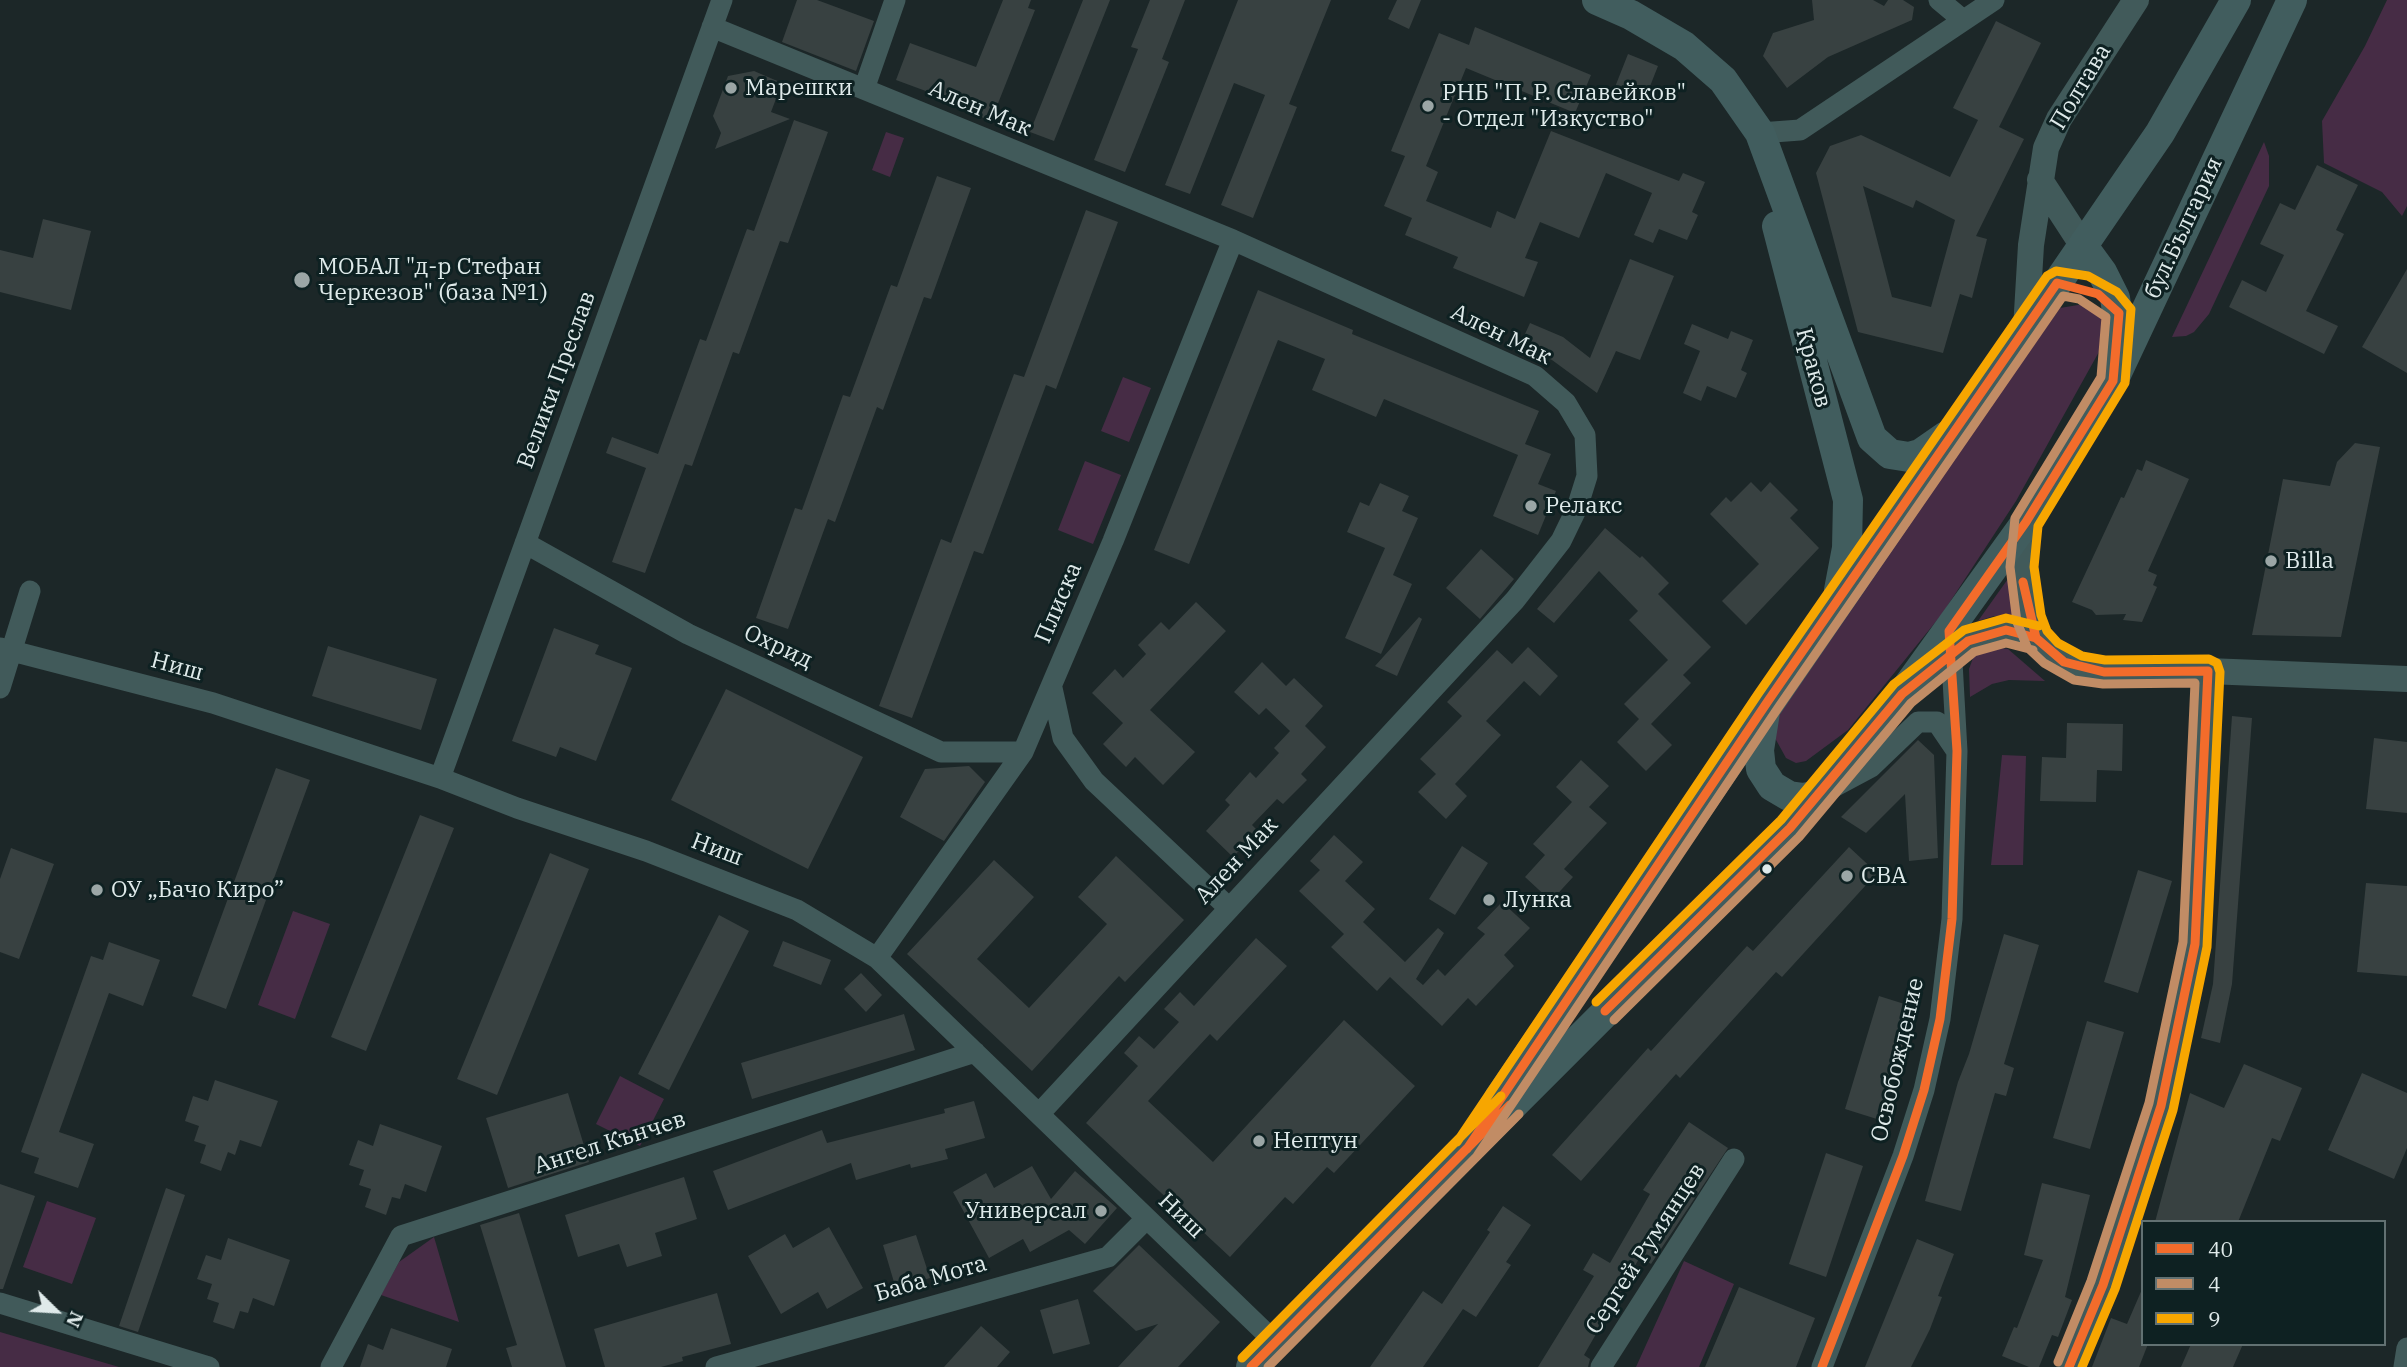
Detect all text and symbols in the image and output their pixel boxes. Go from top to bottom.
street label: Полтава [2045,39,2117,135]
place label: Марешки [745,74,853,102]
street label: Ален Мак [925,75,1035,143]
place label: РНБ "П. Р. Славейков" - Отдел "Изкуство" [1442,79,1686,133]
marker: Марешки [723,80,739,96]
marker: РНБ "П. Р. Славейков" - Отдел "Изкуство" [1420,98,1436,114]
street label: бул.България [2139,153,2229,303]
place label: МОБАЛ "д-р Стефан Черкезов" (база №1) [318,253,548,307]
marker: МОБАЛ "д-р Стефан Черкезов" (база №1) [292,270,312,290]
street label: Велики Преслав [512,288,602,472]
street label: Ален Мак [1446,299,1556,371]
street label: Краков [1789,325,1837,411]
place label: Релакс [1545,492,1623,520]
marker: Релакс [1523,498,1539,514]
place label: Billa [2285,547,2334,575]
marker: Billa [2263,553,2279,569]
street label: Плиска [1030,559,1088,647]
street label: Охрид [739,619,817,675]
street label: Ниш [148,647,206,687]
street label: Ален Мак [1190,812,1284,910]
street label: Ниш [687,828,747,872]
unlabelled marker [1760,862,1774,876]
place label: CBA [1861,862,1907,890]
marker: CBA [1839,868,1855,884]
place label: ОУ „Бачо Киро” [111,876,284,904]
marker: ОУ „Бачо Киро” [89,882,105,898]
place label: Лунка [1503,886,1572,914]
marker: Лунка [1481,892,1497,908]
street label: Освобождение [1866,975,1930,1145]
street label: Ангел Кънчев [531,1106,689,1180]
place label: Нептун [1273,1127,1358,1155]
marker: Нептун [1251,1133,1267,1149]
street label: Сергей Румянцев [1580,1158,1712,1340]
street label: Ниш [1152,1188,1210,1244]
place label: Универсал [965,1197,1087,1225]
marker: Универсал [1093,1203,1109,1219]
legend [2141,1220,2386,1346]
text: 40 [2208,1235,2233,1263]
street label: Баба Мота [872,1250,990,1308]
text: 4 [2208,1270,2221,1298]
north arrow [21,1276,91,1346]
text: 9 [2208,1305,2221,1333]
text: N [61,1308,89,1331]

